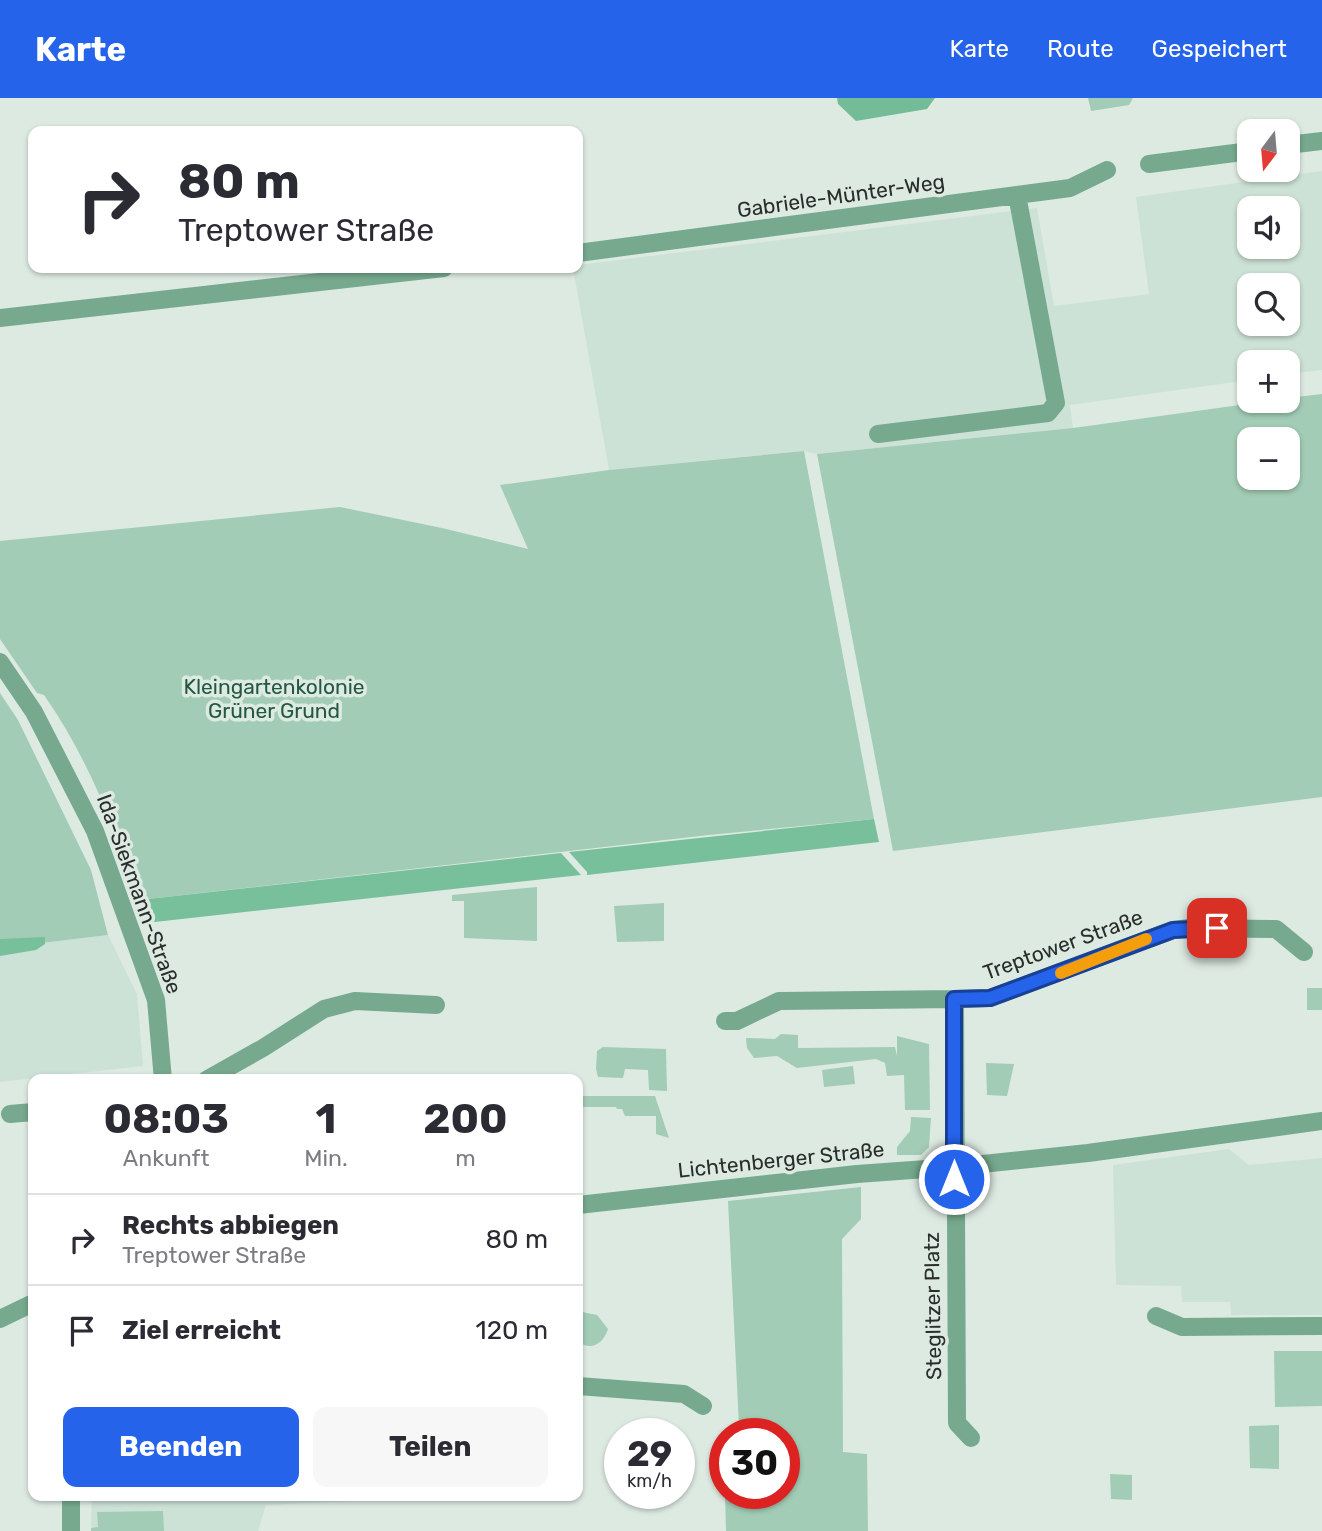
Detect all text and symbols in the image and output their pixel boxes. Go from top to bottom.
text: Karte [35,30,126,69]
text: Karte [950,35,1009,63]
text: Route [1047,35,1114,63]
text: Gespeichert [1152,35,1287,63]
north arrow [1237,119,1300,182]
map controls [1237,119,1300,490]
text: 80 m [178,152,300,210]
icon: right [63,154,154,245]
street label: Gabriele-Münter-Weg [735,169,946,222]
button: sound [1237,196,1300,259]
text: Treptower Straße [178,211,434,249]
button: search [1237,273,1300,336]
button: + [1237,350,1300,413]
button: − [1237,427,1300,490]
park label: Kleingartenkolonie Grüner Grund [183,674,365,723]
street label: Ida-Siekmann-Straße [92,791,187,997]
pin [1187,898,1247,958]
street label: Treptower Straße [980,904,1146,985]
icon: arrive [1198,909,1236,947]
text: 08:03 [103,1094,229,1144]
text: 1 [316,1094,336,1144]
text: 200 [423,1094,508,1144]
street label: Lichtenberger Straße [676,1136,885,1183]
position arrow [917,1142,991,1216]
text: Ankunft [123,1144,209,1172]
text: Min. [304,1144,348,1172]
text: m [455,1144,476,1172]
text: Rechts abbiegen [122,1210,339,1241]
icon: right [63,1221,101,1259]
text: 80 m [485,1224,548,1255]
street label: Steglitzer Platz [919,1232,946,1380]
text: Treptower Straße [122,1241,306,1269]
icon: arrive [63,1312,101,1350]
text: Ziel erreicht [122,1315,281,1346]
text: 120 m [476,1315,548,1346]
button: Beenden [63,1407,299,1487]
button: Teilen [313,1407,548,1487]
speed limit sign: 30 [709,1418,800,1509]
text: 29 [627,1433,672,1475]
text: km/h [627,1470,672,1492]

